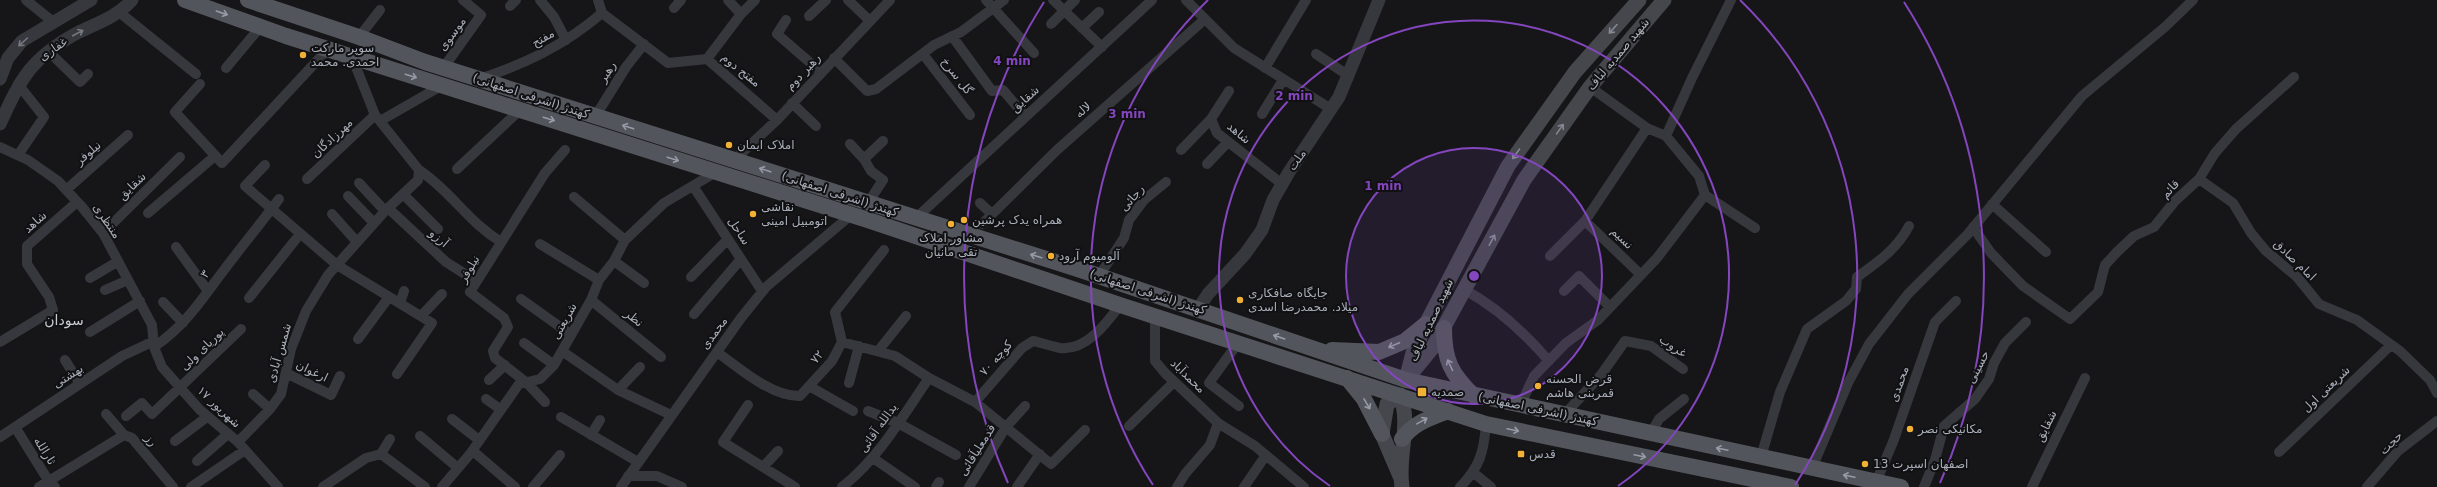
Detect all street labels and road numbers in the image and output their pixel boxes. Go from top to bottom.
street label: موسوی [435,14,470,54]
street label: شهید صمدیه لباف [1584,15,1652,93]
street label: مفتح [529,26,557,50]
street label: غفاری [36,34,70,65]
street label: مفتح دوم [718,50,763,91]
street label: رهبر دوم [783,51,824,94]
street label: گل سرخ [937,55,976,98]
street label: رهبر [595,59,620,87]
street label: کهندژ (اشرفی اصفهانی) [471,71,591,123]
street label: شقایق [1008,83,1043,116]
street label: لاله [1072,99,1094,121]
street label: مهرزادگان [308,115,356,161]
street label: شاهد [1224,119,1254,147]
street label: نیلوفر [72,138,104,169]
street label: ملت [1285,147,1309,173]
street label: شقایق [115,169,149,203]
street label: کهندژ (اشرفی اصفهانی) [780,169,900,221]
street label: قائم [2158,177,2182,201]
street label: رجائی [1117,182,1148,215]
street label: منتظری [89,201,124,242]
street label: شاهد [21,208,49,236]
street label: ساحل [725,215,753,247]
street label: نسیم [1608,224,1636,252]
street label: آرزو [425,225,453,251]
street label: امام صادق [2271,236,2319,284]
street label: نیلوفر [455,253,483,287]
street label: ۳ [197,267,213,281]
street label: کهندژ (اشرفی اصفهانی) [1088,267,1208,319]
street label: شهید صمدیه لباف [1406,276,1456,364]
street label: شریعتی [548,300,581,342]
street label: نظر [620,306,646,330]
street label: محمدی [698,314,730,352]
street label: شمس آبادی [263,321,295,385]
street label: پوریای ولی [177,325,227,374]
street label: غروب [1656,332,1689,361]
street label: کوچه ۷۰ [977,337,1016,379]
street label: ۷۲ [808,348,826,366]
street label: حسینی [1964,348,1992,386]
street label: محمدآباد [1168,355,1209,396]
street label: ارغوان [293,357,330,386]
street label: بهشتی [50,361,86,391]
street label: شریعتی اول [2299,363,2354,416]
street label: محمدی [1886,364,1912,404]
street label: ۱۷ شهریور [194,383,244,431]
street label: کهندژ (اشرفی اصفهانی) [1477,389,1599,430]
street label: یدالله آقائی [855,400,900,455]
street label: شقایق [2032,408,2060,444]
street label: قدمعلیآقائی [955,421,998,478]
street label: حجت [2377,429,2405,457]
street label: رز [141,430,160,450]
street label: ثارالله [30,434,59,468]

